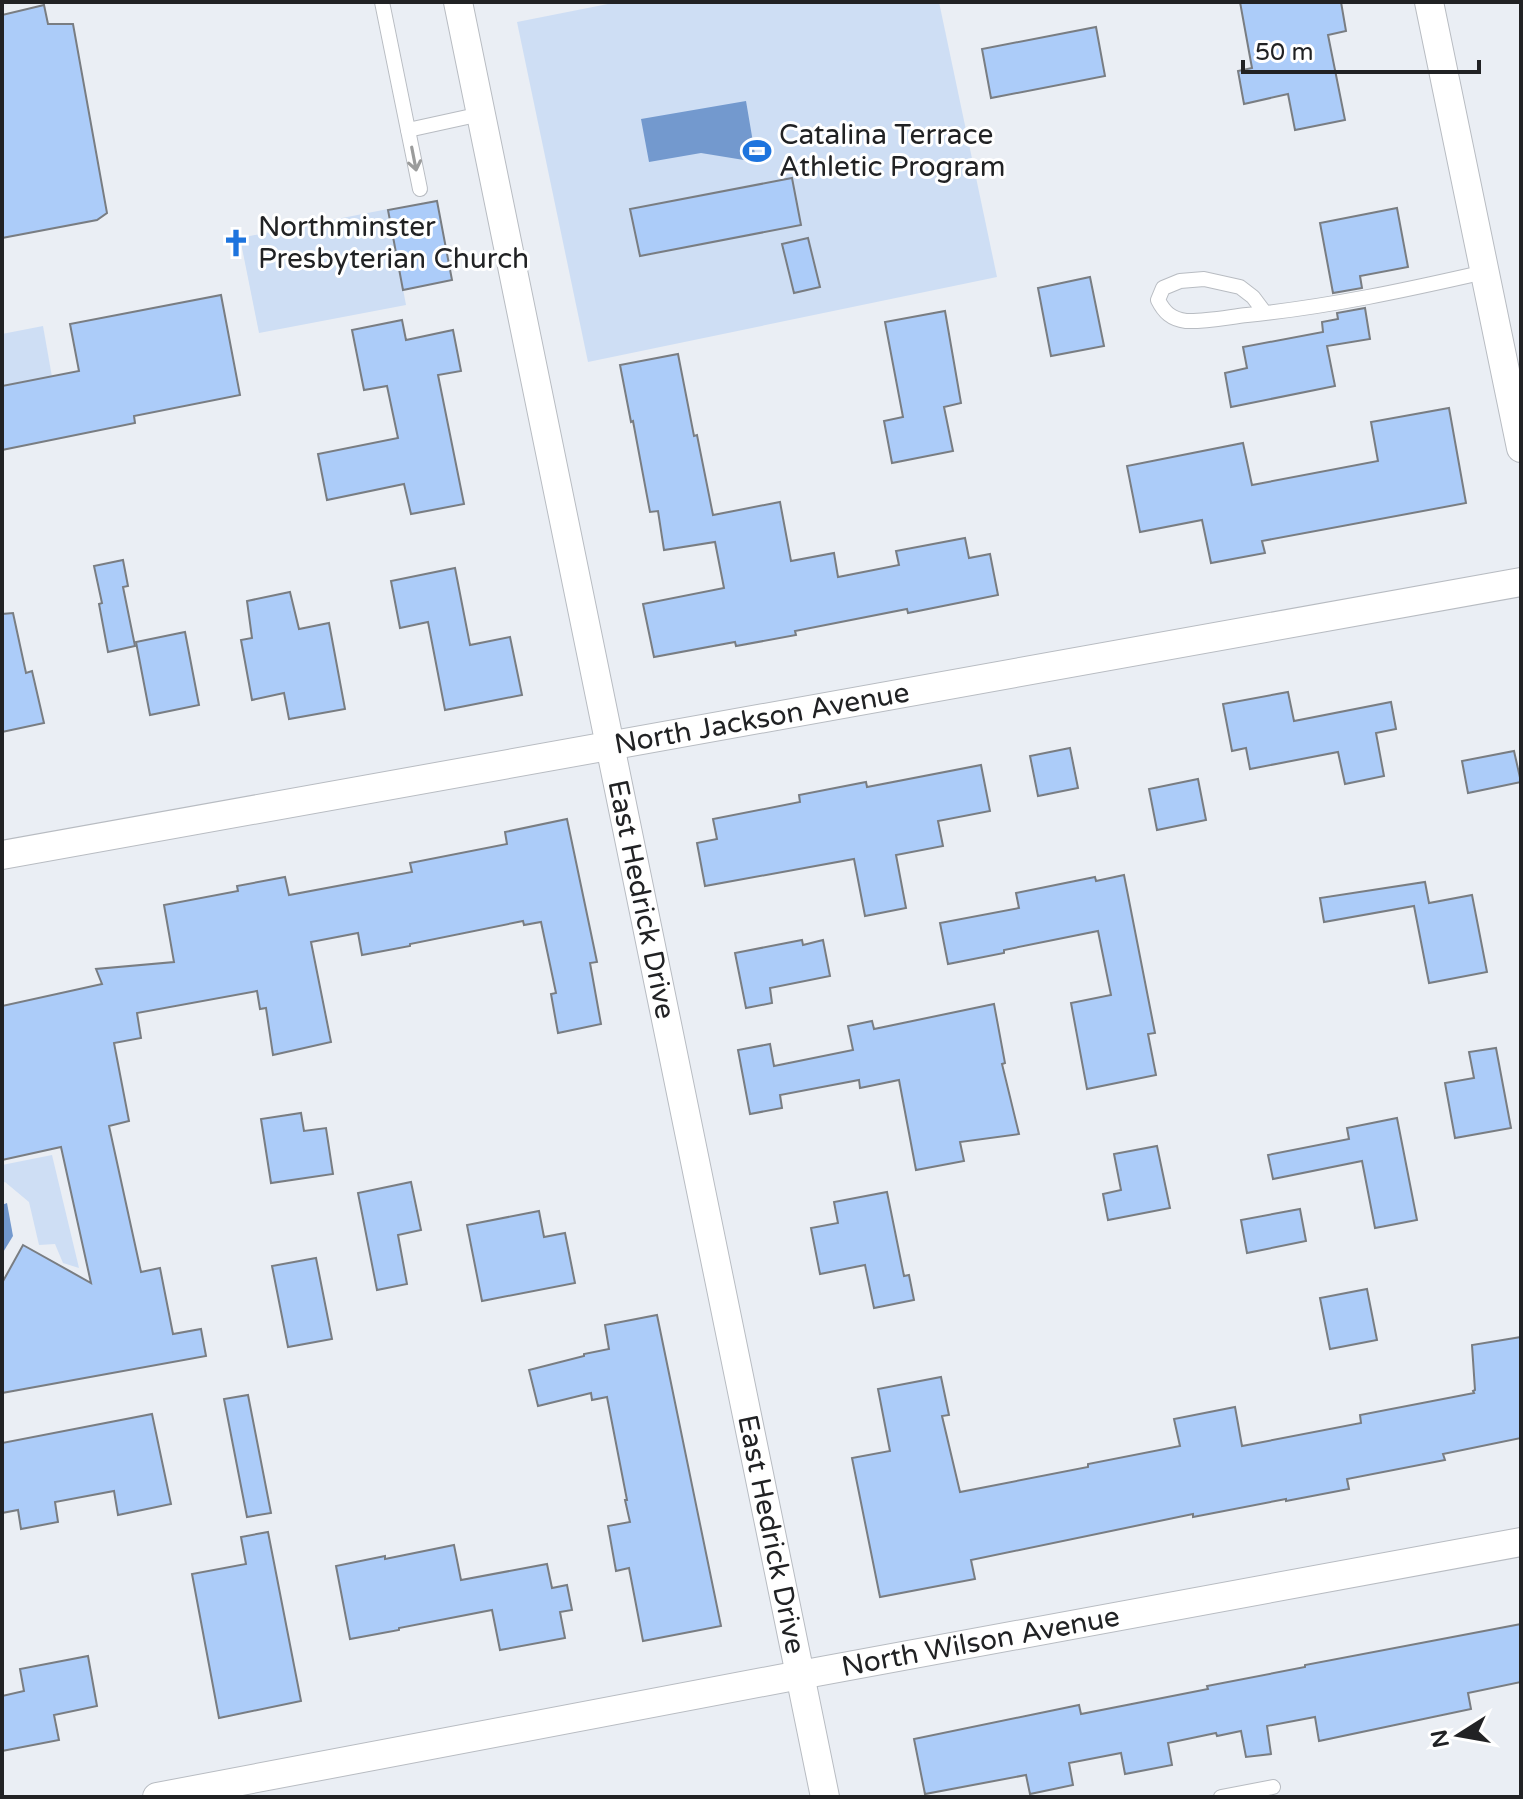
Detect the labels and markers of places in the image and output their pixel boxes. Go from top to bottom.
place label: Catalina Terrace Athletic Program [779,118,1005,184]
sports icon: Catalina Terrace Athletic Program [742,136,772,166]
place label: Northminster Presbyterian Church [258,210,529,276]
church icon: Northminster Presbyterian Church [221,228,251,258]

